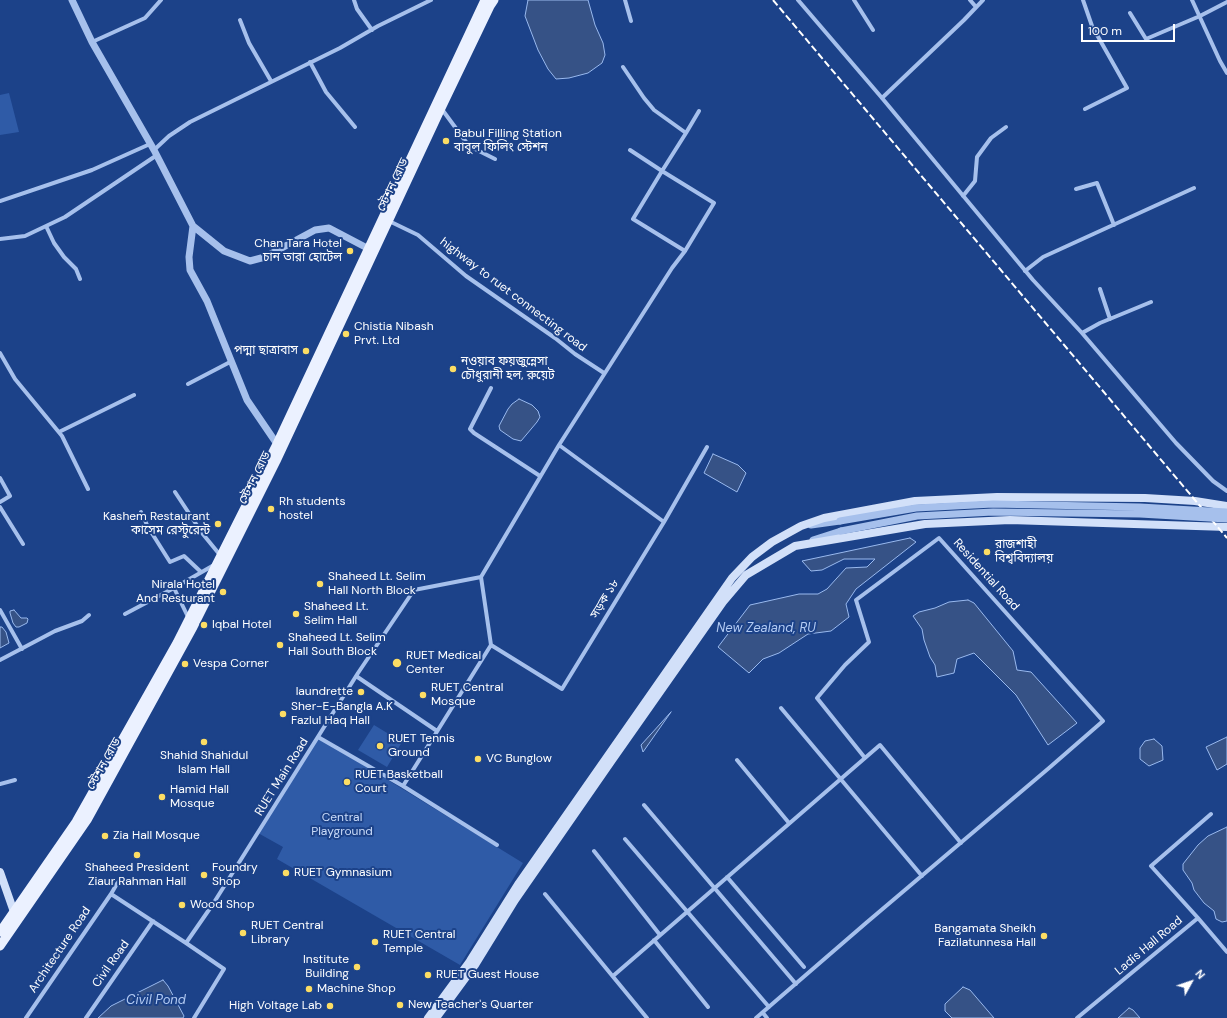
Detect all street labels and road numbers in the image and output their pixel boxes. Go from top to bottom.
street label: স্টেশন রোড [374,156,412,214]
street label: highway to ruet connecting road [437,235,589,355]
street label: স্টেশন রোড [236,449,274,507]
street label: Residential Road [950,536,1022,614]
street label: সড়ক ১৮ [588,577,622,621]
street label: RUET Main Road [252,735,312,819]
street label: স্টেশন রোড [84,736,124,792]
street label: Architecture Road [26,904,94,996]
street label: Ladis Hall Road [1112,914,1186,978]
street label: Civil Road [89,938,133,990]

